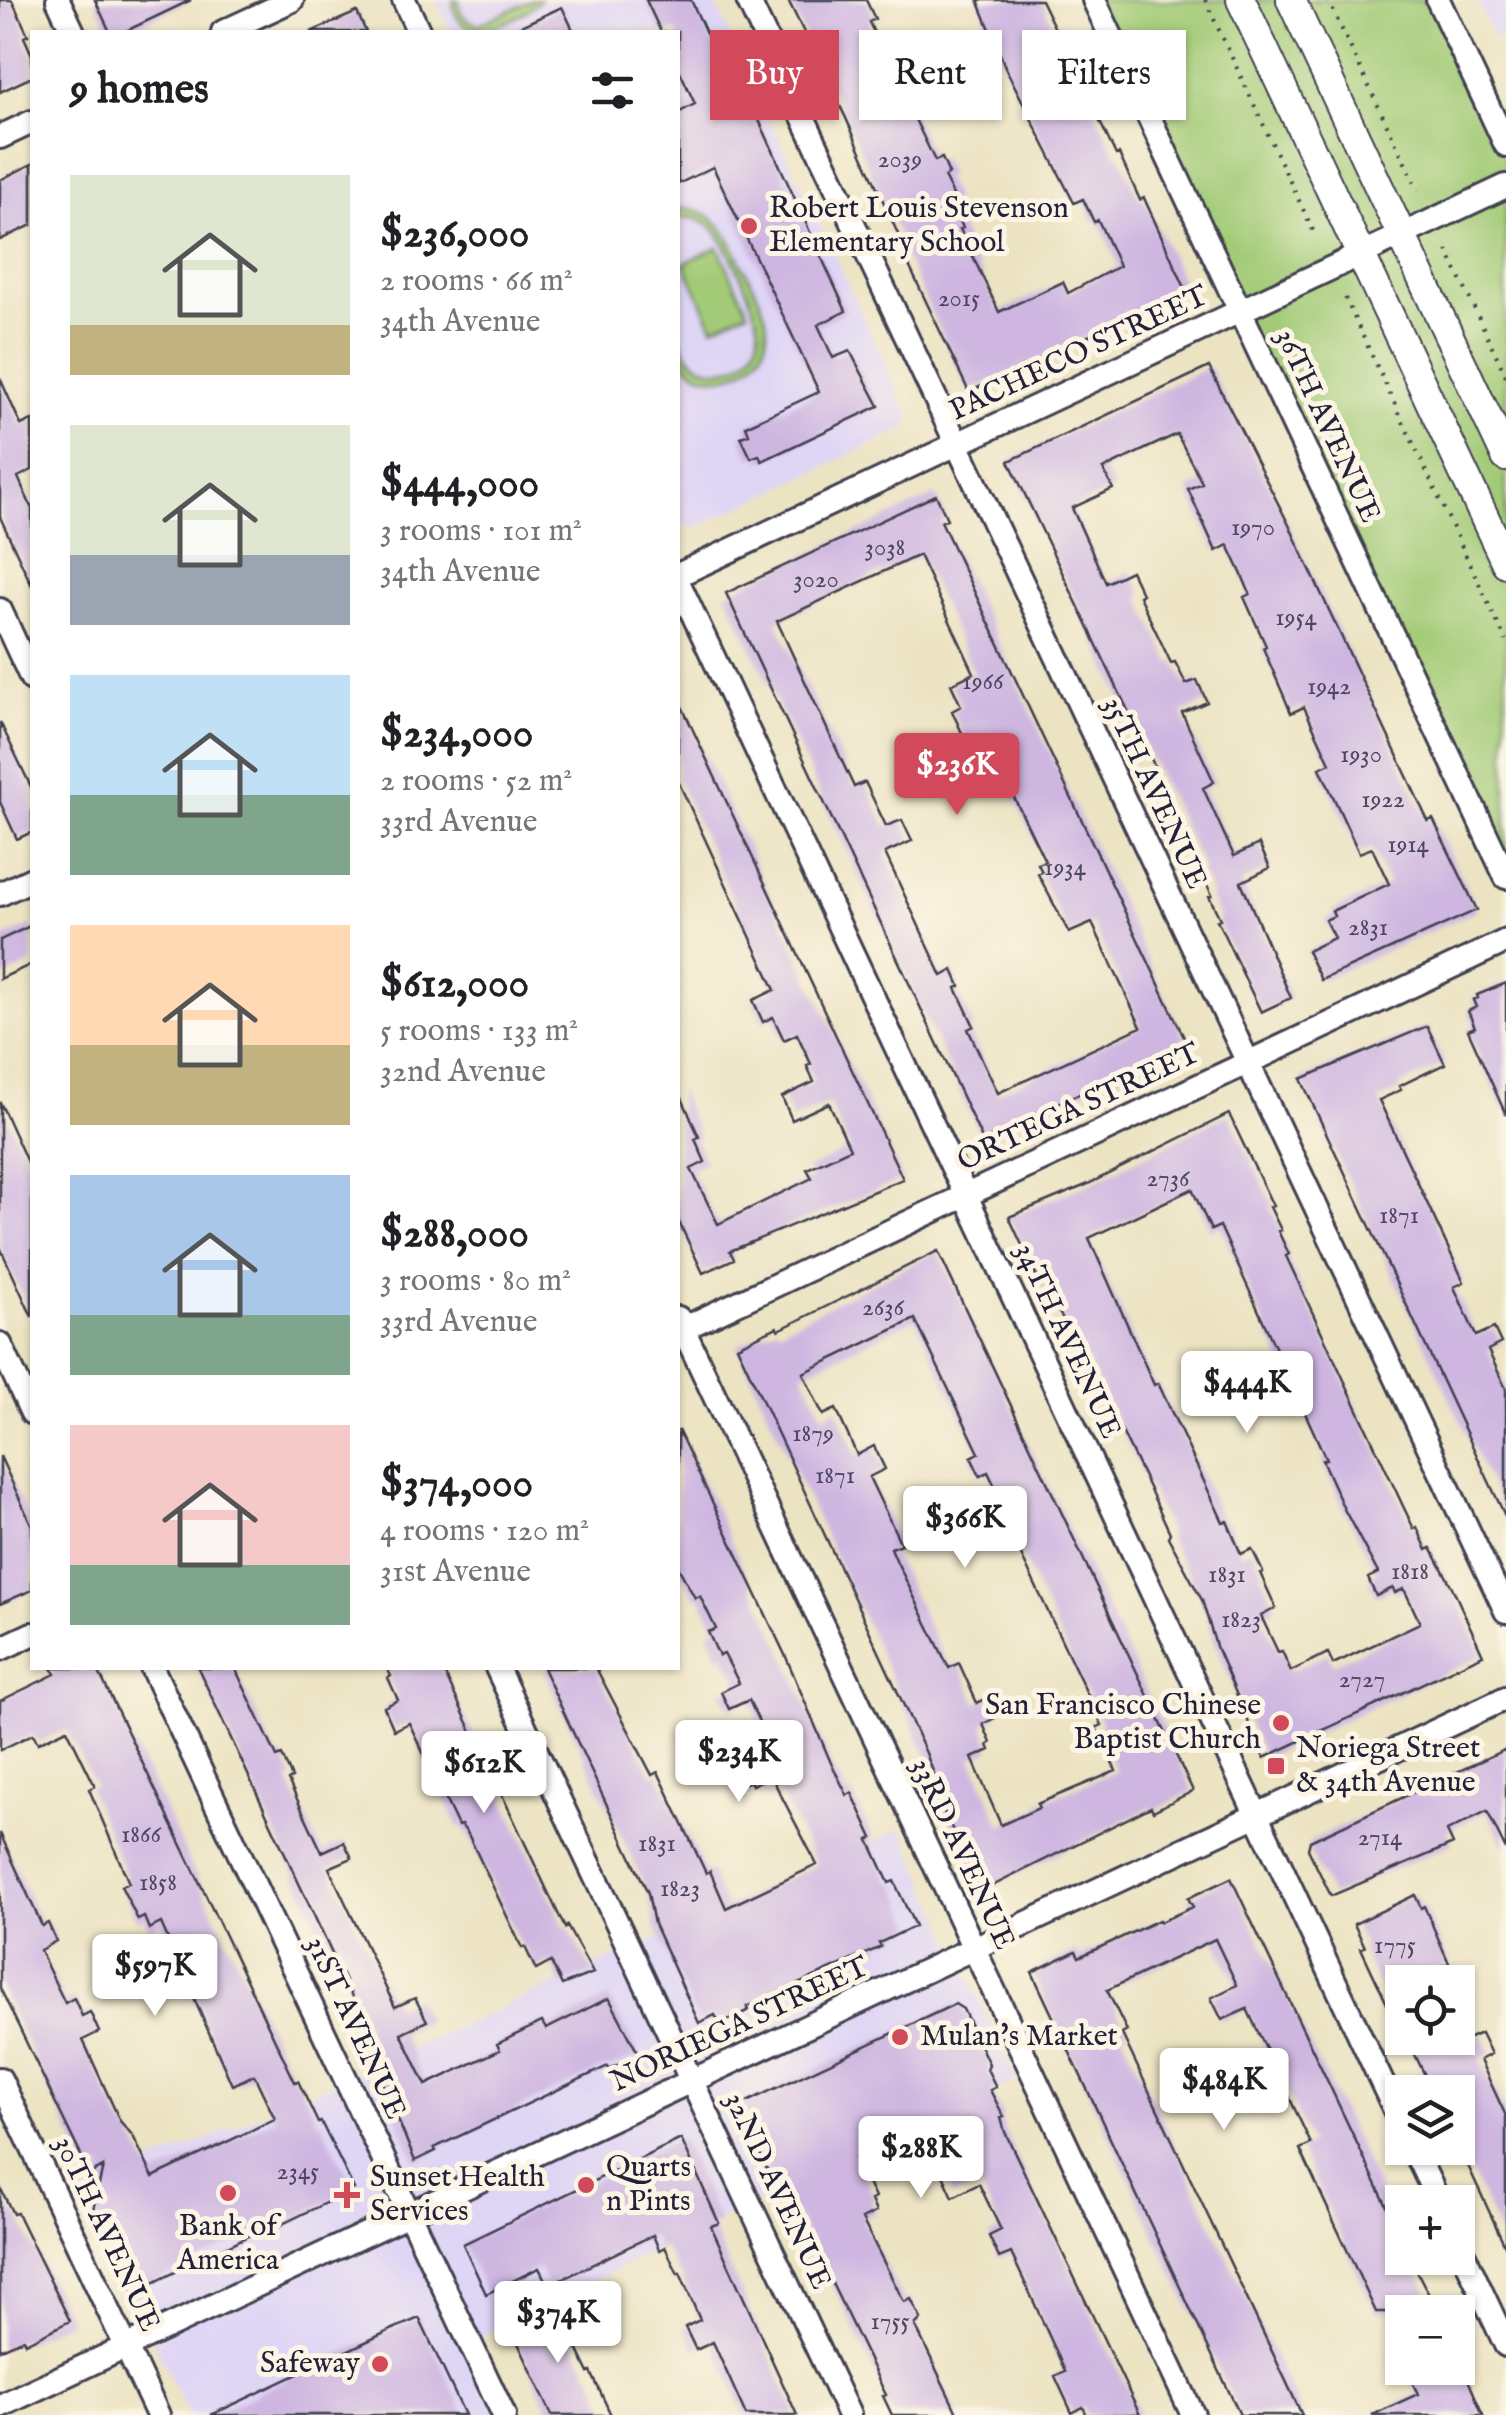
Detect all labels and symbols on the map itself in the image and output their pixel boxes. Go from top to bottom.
house number: 2039 [878,144,922,176]
place label: Robert Louis Stevenson Elementary School [769,190,1069,262]
marker: Robert Louis Stevenson Elementary School [738,215,760,237]
street label: PACHECO STREET [944,277,1214,431]
house number: 2015 [938,283,980,315]
street label: 36TH AVENUE [1266,323,1388,529]
house number: 1970 [1231,512,1275,544]
house number: 3038 [865,532,905,564]
house number: 3020 [793,564,839,596]
house number: 1954 [1275,602,1317,634]
house number: 1966 [962,666,1004,698]
house number: 1942 [1307,671,1351,703]
street label: 35TH AVENUE [1093,691,1215,895]
pin: $236K [887,733,1027,818]
house number: 1930 [1340,739,1382,771]
house number: 1922 [1361,784,1405,816]
house number: 1914 [1387,829,1430,861]
house number: 1934 [1044,852,1087,884]
house number: 2831 [1348,912,1388,944]
street label: ORTEGA STREET [952,1035,1206,1181]
house number: 2736 [1146,1163,1190,1195]
house number: 1871 [1379,1200,1419,1232]
street label: 34TH AVENUE [1005,1237,1129,1445]
house number: 2636 [862,1292,905,1324]
pin: $444K [1177,1351,1317,1436]
house number: 1879 [792,1418,834,1450]
house number: 1871 [815,1460,855,1492]
pin: $366K [895,1486,1035,1571]
house number: 1818 [1391,1556,1429,1588]
house number: 1831 [1208,1559,1246,1591]
house number: 1823 [1221,1604,1261,1636]
house number: 2727 [1339,1664,1385,1696]
place label: San Francisco Chinese Baptist Church [985,1687,1261,1759]
marker: San Francisco Chinese Baptist Church [1270,1712,1292,1734]
pin: $234K [669,1720,809,1805]
place label: Noriega Street & 34th Avenue [1296,1730,1480,1802]
pin: $612K [414,1731,554,1816]
street label: 33RD AVENUE [901,1752,1023,1956]
marker: Noriega Street & 34th Avenue [1265,1755,1287,1777]
house number: 1866 [121,1819,162,1851]
house number: 2714 [1358,1822,1403,1854]
house number: 1831 [638,1828,676,1860]
house number: 1858 [139,1867,177,1899]
house number: 1823 [660,1873,700,1905]
street label: 31ST AVENUE [296,1930,414,2126]
house number: 1775 [1374,1930,1416,1962]
pin: $597K [85,1934,225,2019]
street label: NORIEGA STREET [605,1948,875,2101]
place label: Mulan's Market [920,2018,1118,2056]
marker: Mulan's Market [889,2026,911,2048]
pin: $484K [1154,2048,1294,2133]
street label: 32ND AVENUE [715,2086,839,2296]
pin: $288K [851,2116,991,2201]
street label: 30TH AVENUE [44,2130,168,2338]
place label: Quarts n Pints [606,2149,691,2221]
house number: 2345 [277,2156,319,2188]
place label: Sunset Health Services [370,2159,545,2231]
marker: Quarts n Pints [575,2174,597,2196]
marker: Bank of America [217,2182,239,2204]
marker: Sunset Health Services [334,2182,360,2208]
place label: Bank of America [176,2208,282,2280]
pin: $374K [488,2281,628,2366]
house number: 1755 [870,2306,910,2338]
place label: Safeway [260,2345,360,2383]
marker: Safeway [369,2353,391,2375]

